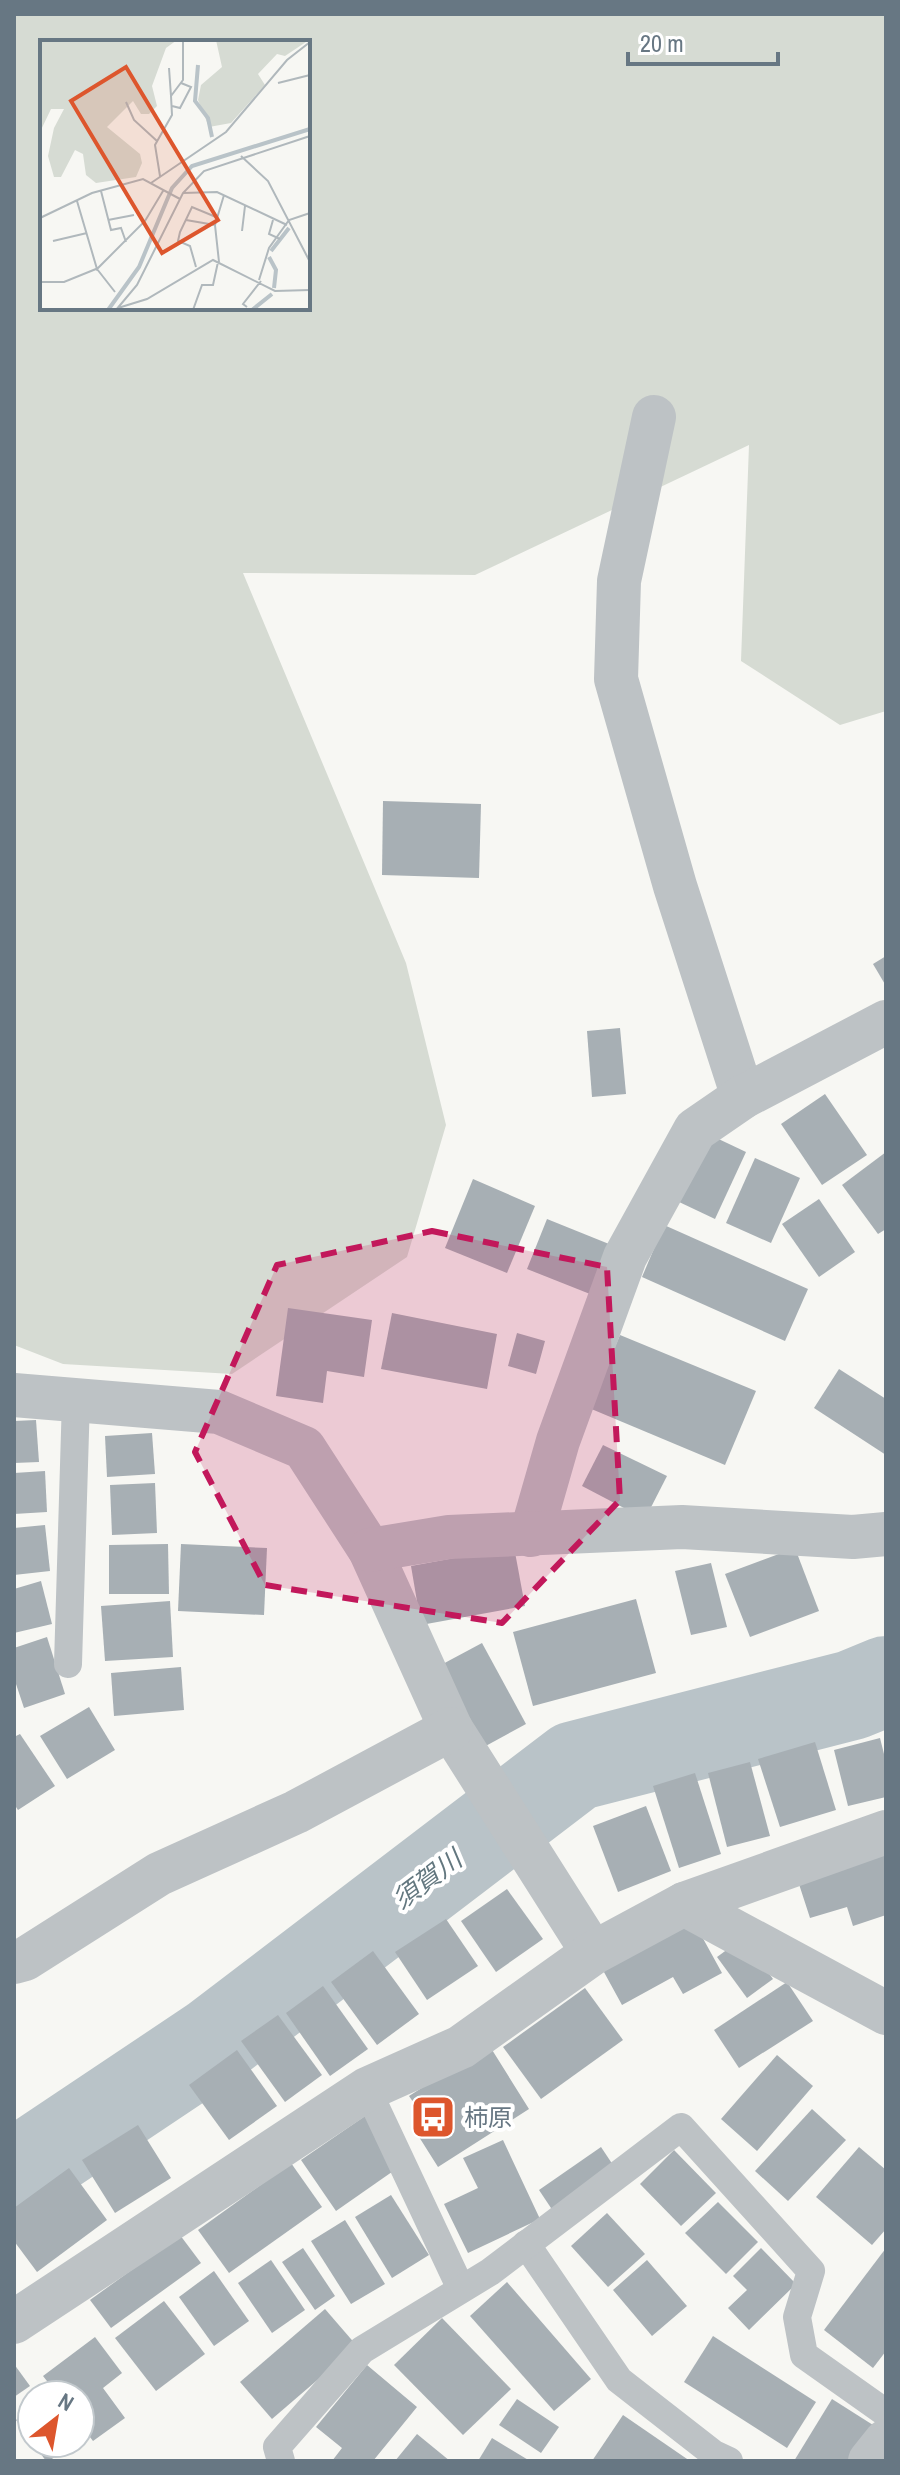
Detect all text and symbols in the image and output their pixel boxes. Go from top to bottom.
scale bar [628,16,778,66]
text: 20 m [640,27,684,59]
inset map [40,40,310,310]
water label: 須賀川 [385,1840,471,1916]
bus stop icon: 柿原 [409,2093,457,2141]
place label: 柿原 [464,2101,512,2133]
north arrow [16,2379,96,2459]
text: N [53,2386,80,2418]

